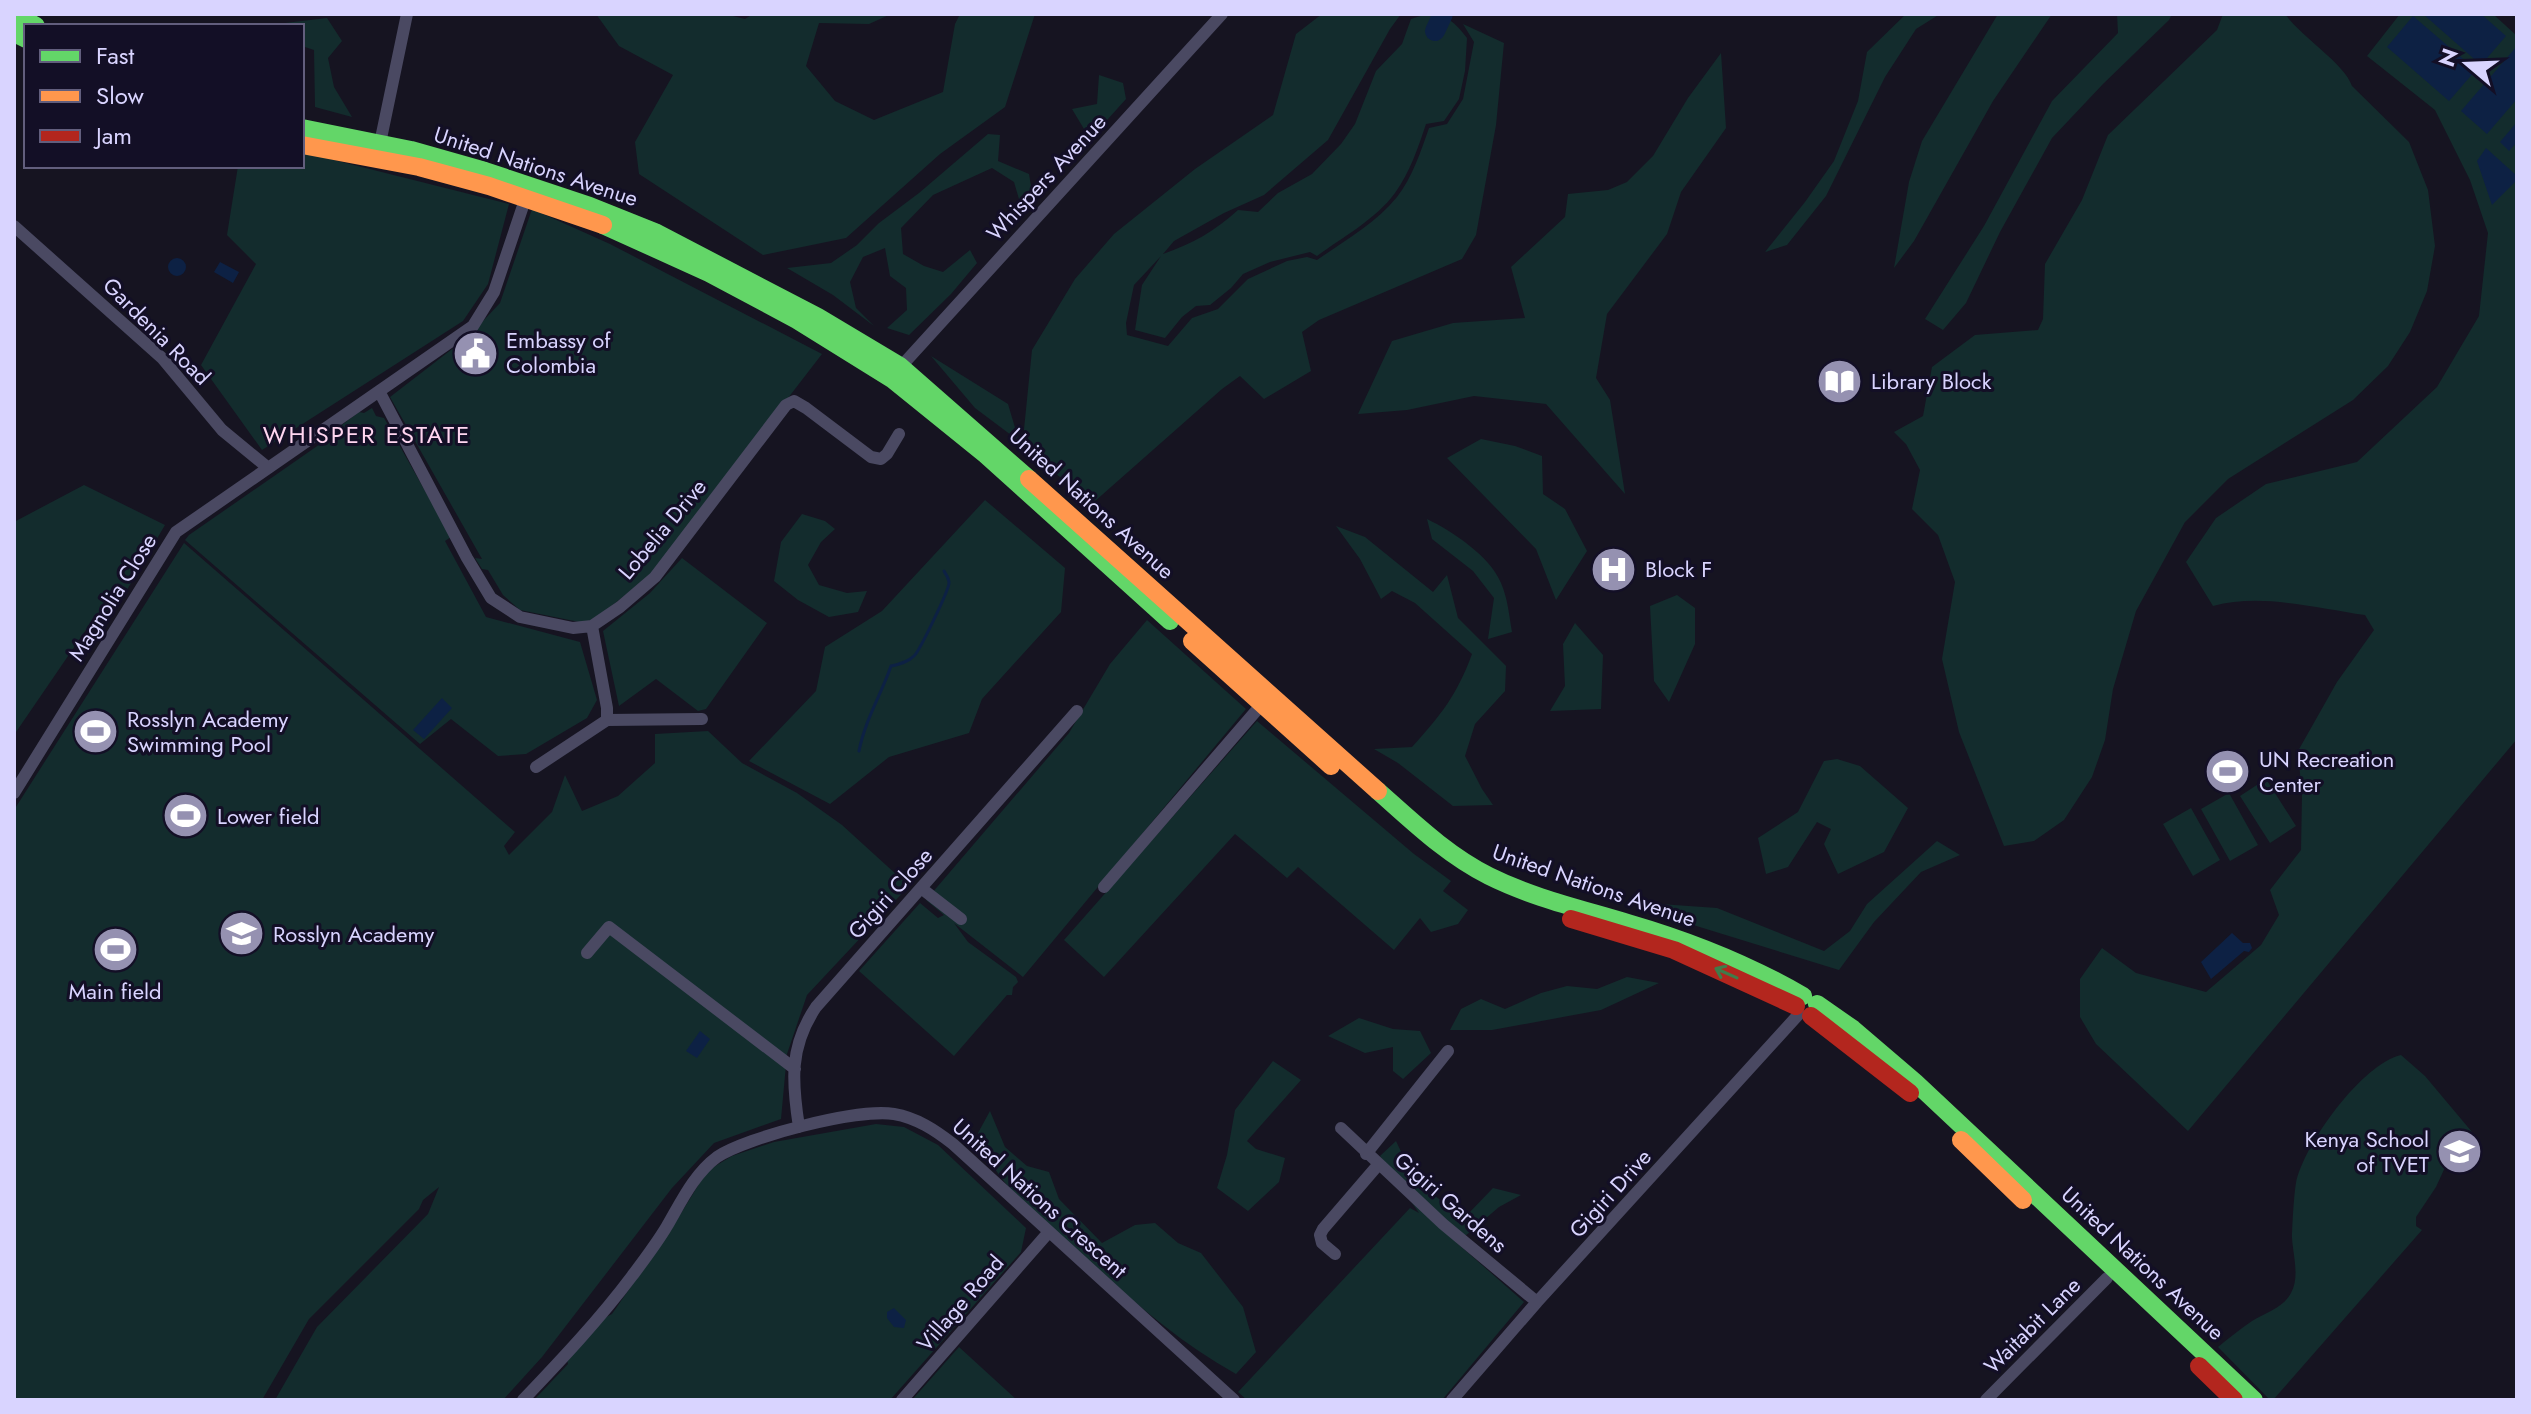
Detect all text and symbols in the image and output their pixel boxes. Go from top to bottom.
legend [24,24,304,168]
north arrow [2427,24,2507,104]
text: Fast [96,38,134,73]
text: N [2430,44,2466,71]
text: Slow [96,78,144,113]
street label: Whispers Avenue [979,106,1113,248]
text: Jam [93,118,132,153]
street label: United Nations Avenue [430,118,642,214]
street label: Gardenia Road [96,270,218,392]
place label: Embassy of Colombia [506,324,611,381]
public building icon: Embassy of Colombia [451,329,499,377]
library icon: Library Block [1816,357,1864,405]
place label: Library Block [1871,365,1992,397]
district label: WHISPER ESTATE [263,417,471,452]
street label: United Nations Avenue [1002,420,1182,586]
street label: Lobelia Drive [610,472,714,586]
street label: Magnolia Close [60,527,164,667]
hospital icon: Block F [1590,545,1638,593]
place label: Block F [1645,553,1712,585]
place label: Rosslyn Academy Swimming Pool [127,703,288,760]
sports icon: Rosslyn Academy Swimming Pool [72,708,120,756]
place label: UN Recreation Center [2259,743,2394,800]
sports icon: UN Recreation Center [2204,748,2252,796]
sports icon: Lower field [162,792,210,840]
place label: Lower field [217,800,320,832]
street label: United Nations Avenue [1488,835,1700,935]
street label: Gigiri Close [840,840,940,946]
school or university icon: Rosslyn Academy [218,910,266,958]
place label: Rosslyn Academy [273,918,434,950]
sports icon: Main field [91,926,139,974]
one-way arrow [1714,965,1738,980]
place label: Main field [68,975,162,1007]
street label: United Nations Crescent [945,1111,1135,1286]
place label: Kenya School of TVET [2304,1123,2430,1180]
school or university icon: Kenya School of TVET [2436,1128,2484,1176]
street label: Gigiri Drive [1561,1141,1659,1245]
street label: Gigiri Gardens [1388,1144,1515,1260]
street label: United Nations Avenue [2054,1179,2232,1347]
street label: Village Road [909,1248,1011,1358]
street label: Waitabit Lane [1976,1269,2088,1381]

